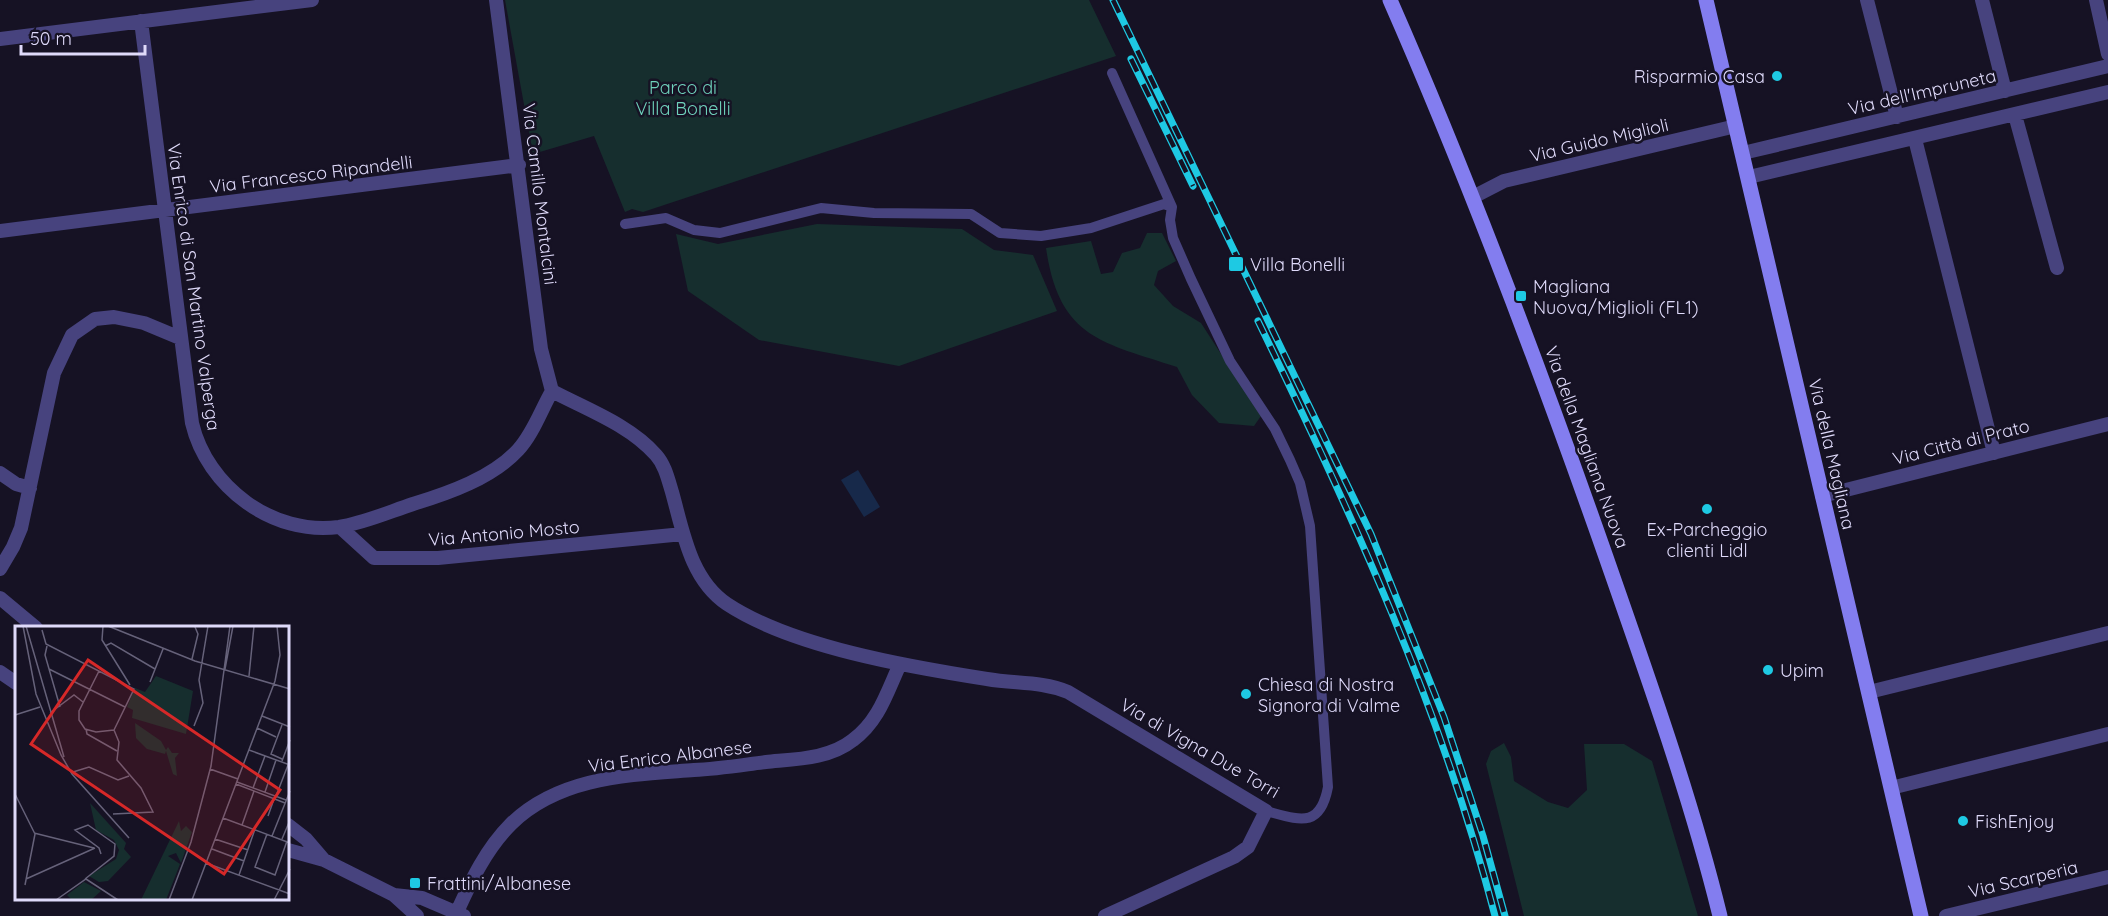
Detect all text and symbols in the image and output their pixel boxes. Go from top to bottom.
scale bar [21,18,146,56]
text: 50 m [30,27,72,50]
street label: Via dell'Impruneta [1846,64,1998,120]
place label: Risparmio Casa [1634,65,1765,88]
marker: Risparmio Casa [1770,69,1784,83]
park label: Parco di Villa Bonelli [635,76,731,120]
street label: Via Camillo Montalcini [517,102,563,286]
street label: Via Guido Miglioli [1527,113,1671,167]
street label: Via Enrico di San Martino Valperga [162,142,226,432]
street label: Via Francesco Ripandelli [208,150,414,198]
place label: Villa Bonelli [1250,253,1345,276]
marker: Villa Bonelli [1227,255,1245,273]
place label: Magliana Nuova/Miglioli (FL1) [1533,275,1699,319]
marker: Magliana Nuova/Miglioli (FL1) [1514,289,1528,303]
street label: Via della Magliana Nuova [1540,343,1634,551]
street label: Via della Magliana [1803,376,1861,532]
street label: Via Città di Prato [1890,414,2032,470]
marker: Ex-Parcheggio clienti Lidl [1700,502,1714,516]
street label: Via Antonio Mosto [427,515,581,551]
place label: Ex-Parcheggio clienti Lidl [1647,518,1767,562]
inset map [15,626,290,901]
place label: Upim [1780,659,1824,682]
marker: Upim [1761,663,1775,677]
place label: Chiesa di Nostra Signora di Valme [1258,673,1400,717]
marker: Chiesa di Nostra Signora di Valme [1239,687,1253,701]
street label: Via di Vigna Due Torri [1116,693,1284,803]
street label: Via Enrico Albanese [587,735,753,777]
place label: FishEnjoy [1975,810,2054,833]
marker: FishEnjoy [1956,814,1970,828]
street label: Via Scarperia [1966,855,2080,903]
place label: Frattini/Albanese [427,872,571,895]
marker: Frattini/Albanese [408,876,422,890]

